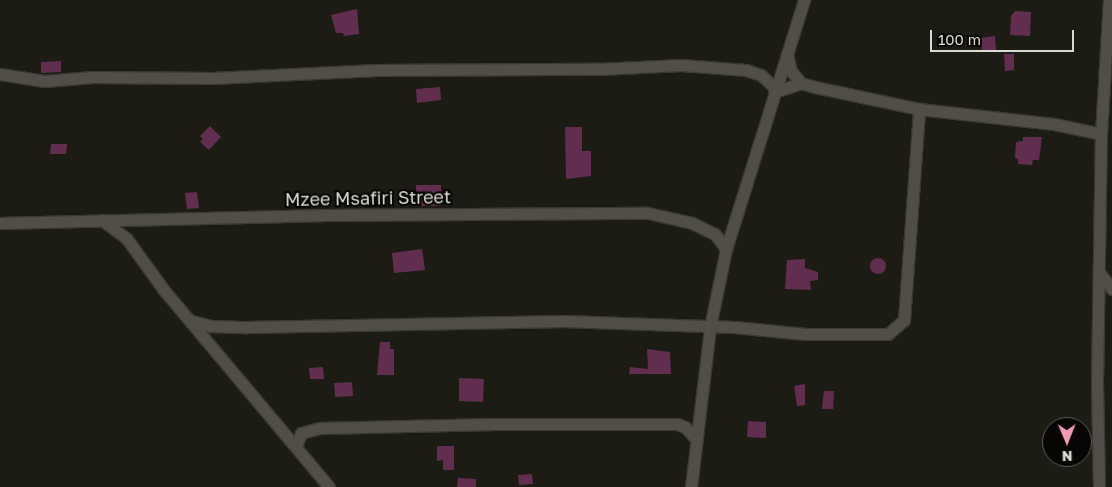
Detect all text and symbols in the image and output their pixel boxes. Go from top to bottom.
scale bar [932,20,1076,52]
text: 100 m [938,30,981,48]
street label: Mzee Msafiri Street [285,186,451,210]
north arrow [1042,417,1092,467]
text: N [1062,448,1073,465]

